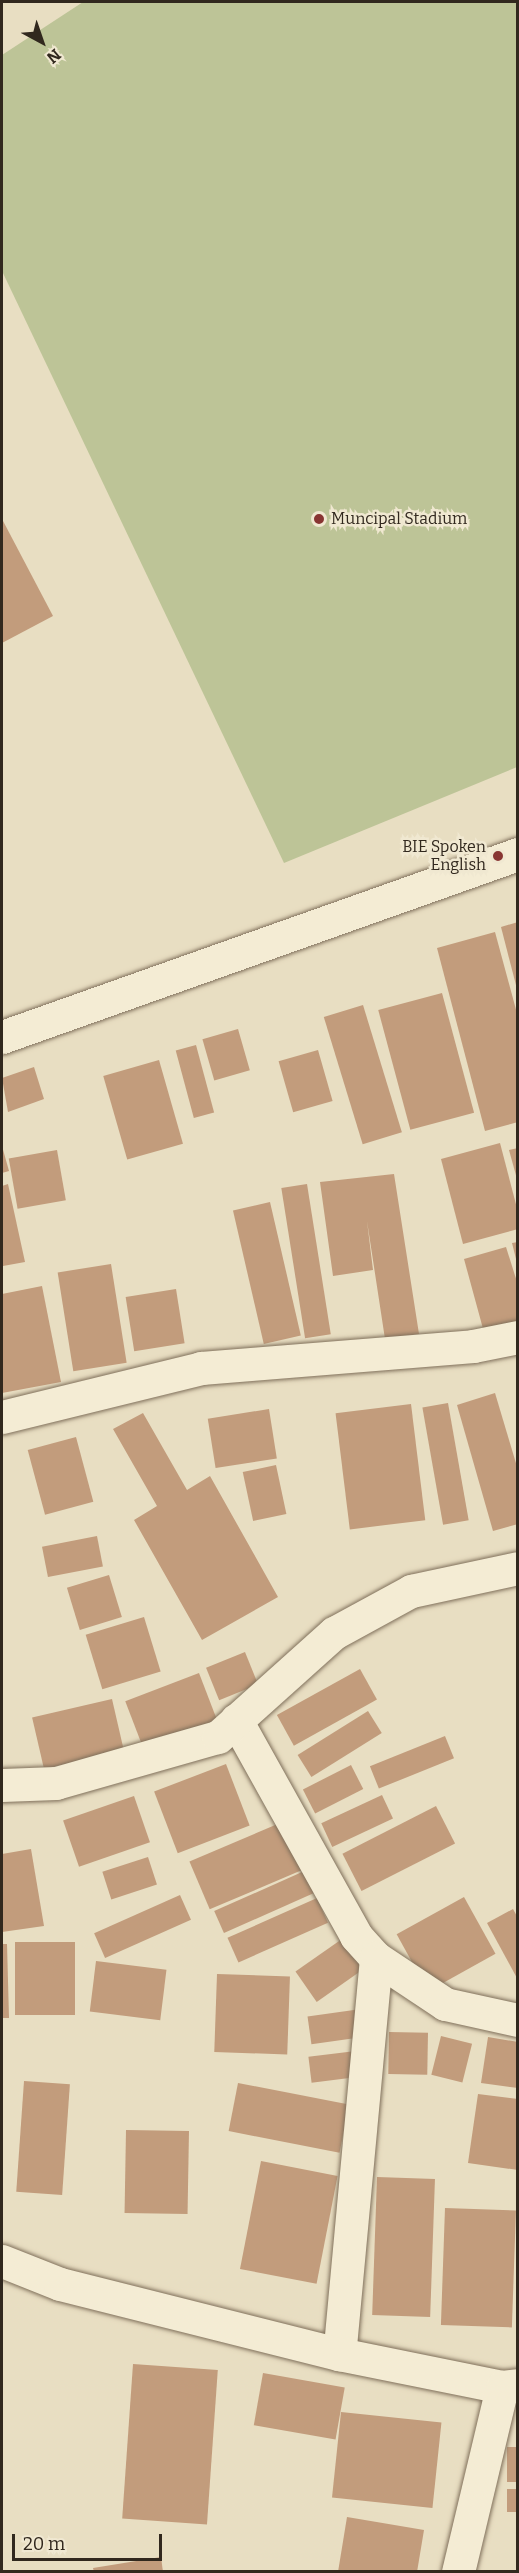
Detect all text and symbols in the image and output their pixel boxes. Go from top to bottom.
north arrow [12,12,72,72]
text: N [43,45,65,67]
place label: Muncipal Stadium [331,509,467,529]
marker: Muncipal Stadium [312,512,326,526]
place label: BIE Spoken English [402,837,486,875]
marker: BIE Spoken English [491,849,505,863]
scale bar [15,2522,165,2560]
text: 20 m [23,2533,65,2555]

